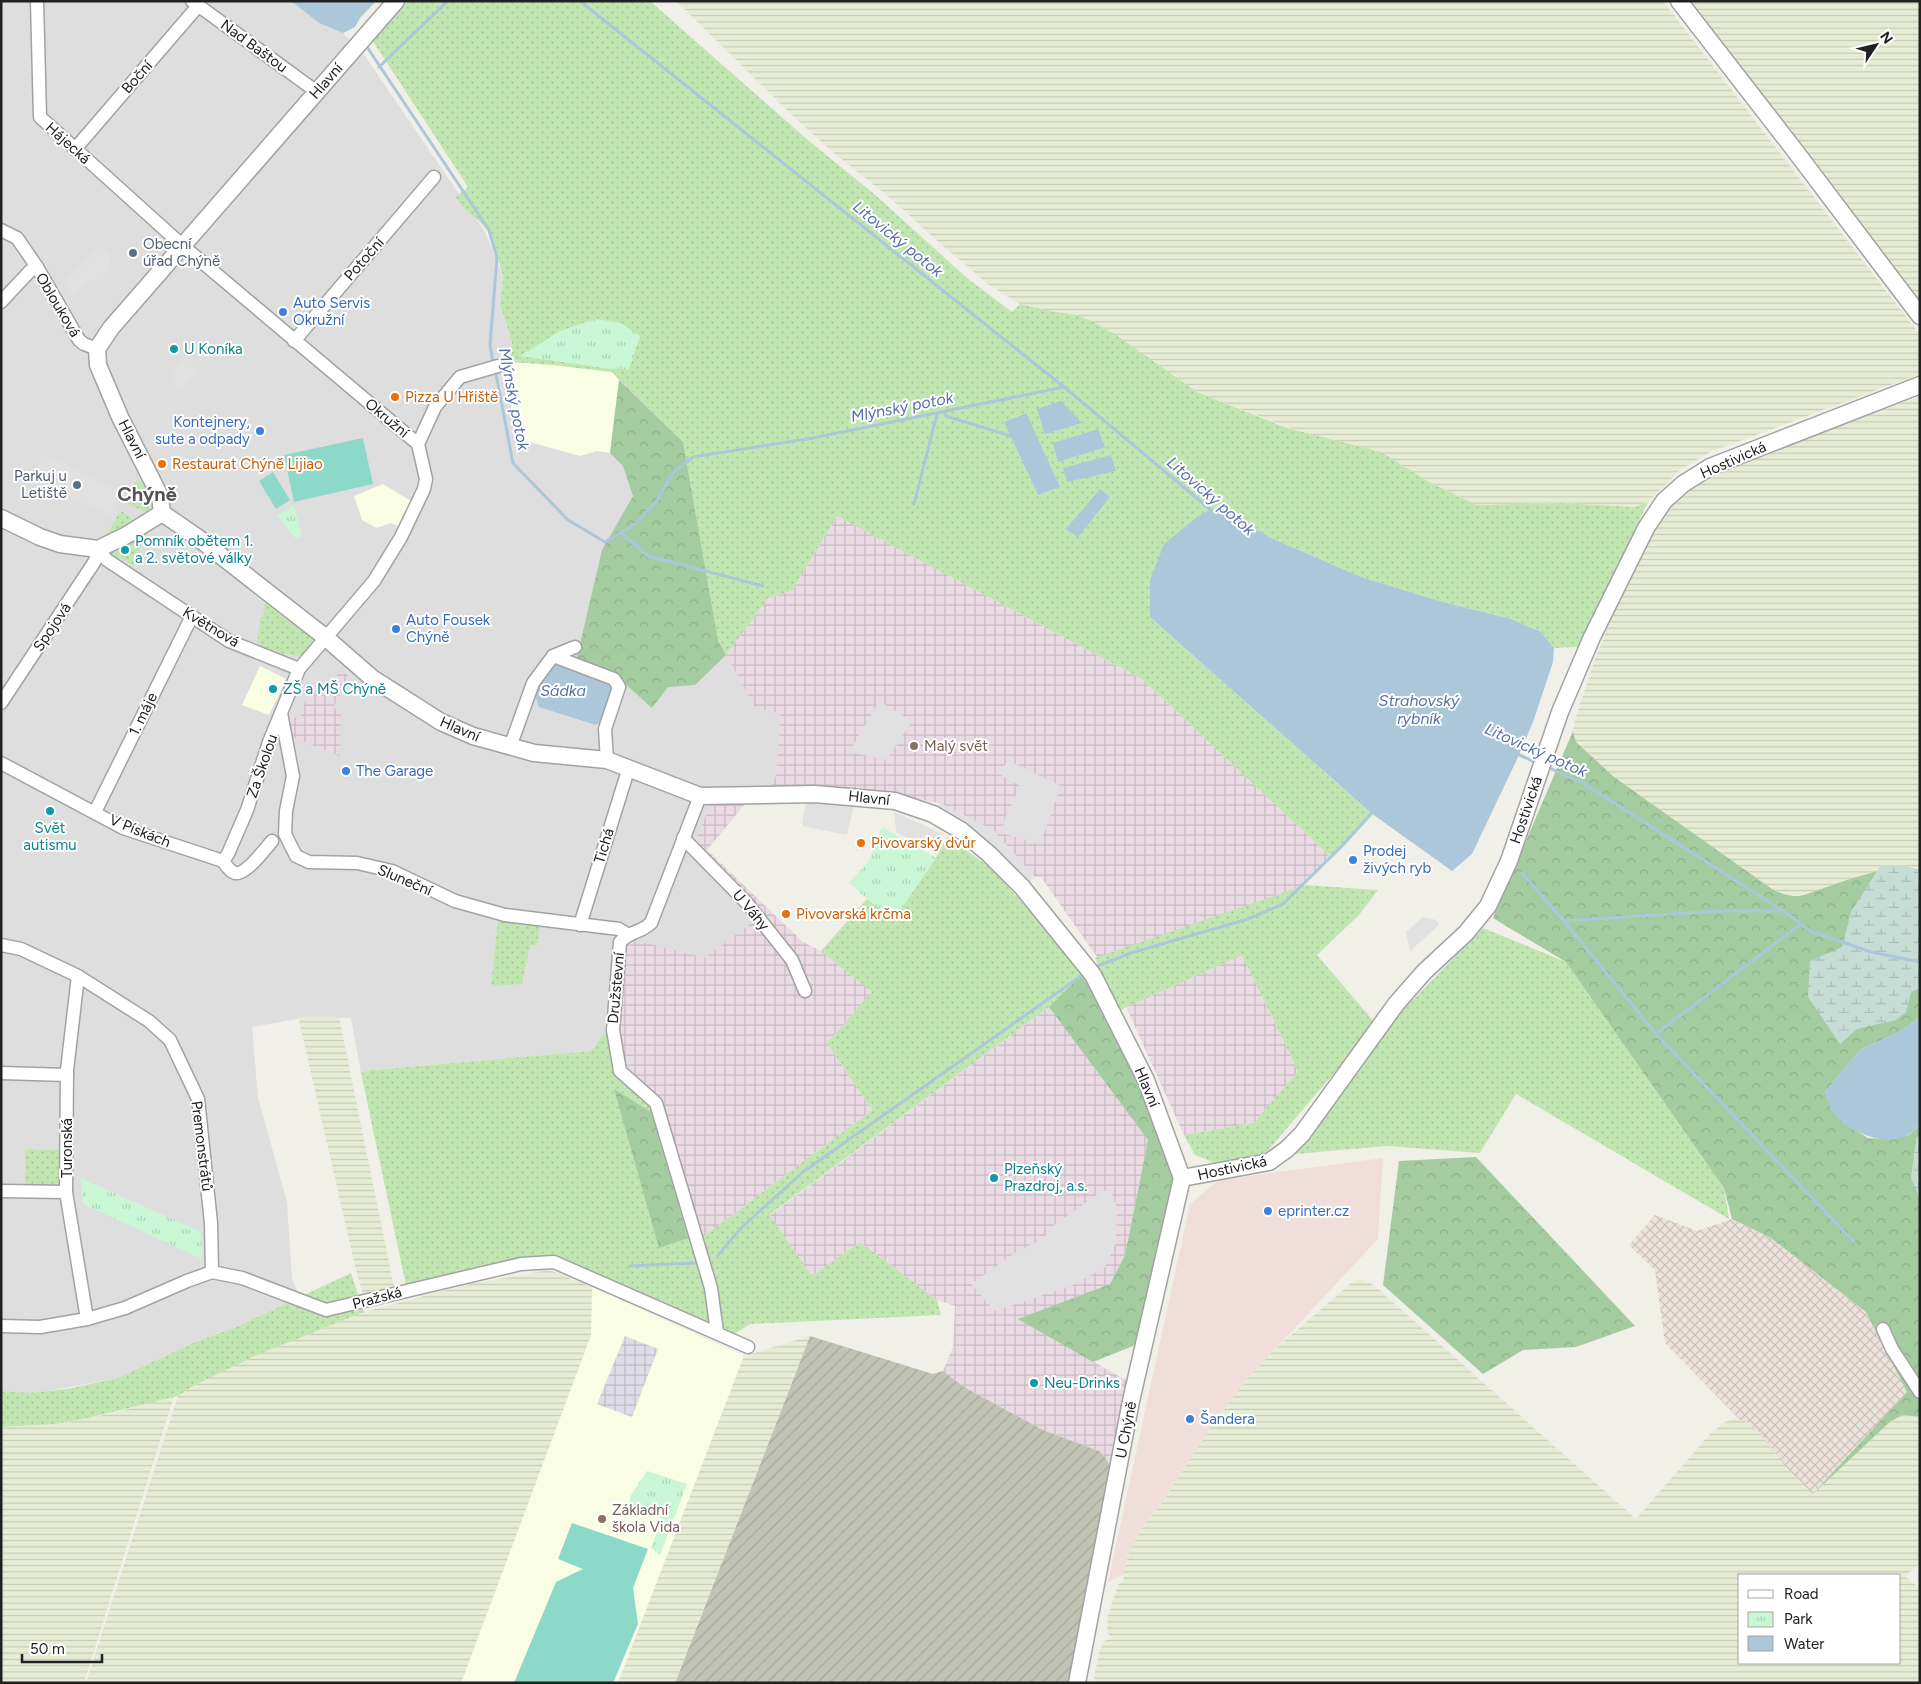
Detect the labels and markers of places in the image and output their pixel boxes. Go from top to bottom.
place label: Obecní úřad Chýně [143,235,220,270]
marker: Obecní úřad Chýně [127,247,139,259]
place label: Auto Servis Okružní [293,294,370,329]
marker: Auto Servis Okružní [277,306,289,318]
place label: U Koníka [184,340,243,358]
marker: U Koníka [168,343,180,355]
place label: Pizza U Hřiště [405,388,498,406]
marker: Pizza U Hřiště [389,391,401,403]
place label: Kontejnery, sute a odpady [155,413,250,448]
marker: Kontejnery, sute a odpady [254,425,266,437]
place label: Restaurat Chýně Lijiao [172,455,323,473]
marker: Restaurat Chýně Lijiao [156,458,168,470]
place label: Parkuj u Letiště [14,467,67,502]
marker: Parkuj u Letiště [71,479,83,491]
place label: Pomník obětem 1. a 2. světové války [135,532,253,567]
marker: Pomník obětem 1. a 2. světové války [119,544,131,556]
place label: Auto Fousek Chýně [406,611,491,646]
marker: Auto Fousek Chýně [390,623,402,635]
place label: ZŠ a MŠ Chýně [283,680,386,698]
marker: ZŠ a MŠ Chýně [267,683,279,695]
place label: Malý svět [924,737,988,755]
marker: Malý svět [908,740,920,752]
place label: The Garage [356,762,433,780]
marker: The Garage [340,765,352,777]
marker: Svět autismu [44,805,56,817]
place label: Svět autismu [23,819,77,854]
place label: Pivovarský dvůr [871,834,976,852]
marker: Pivovarský dvůr [855,837,867,849]
place label: Prodej živých ryb [1363,842,1432,877]
marker: Prodej živých ryb [1347,854,1359,866]
place label: Pivovarská krčma [796,905,911,923]
marker: Pivovarská krčma [780,908,792,920]
place label: Plzeňský Prazdroj, a.s. [1004,1160,1087,1195]
marker: Plzeňský Prazdroj, a.s. [988,1172,1000,1184]
place label: eprinter.cz [1278,1202,1349,1220]
marker: eprinter.cz [1262,1205,1274,1217]
place label: Neu-Drinks [1044,1374,1120,1392]
marker: Neu-Drinks [1028,1377,1040,1389]
place label: Šandera [1200,1410,1255,1428]
marker: Šandera [1184,1413,1196,1425]
place label: Základní škola Vida [612,1501,680,1536]
marker: Základní škola Vida [596,1513,608,1525]

